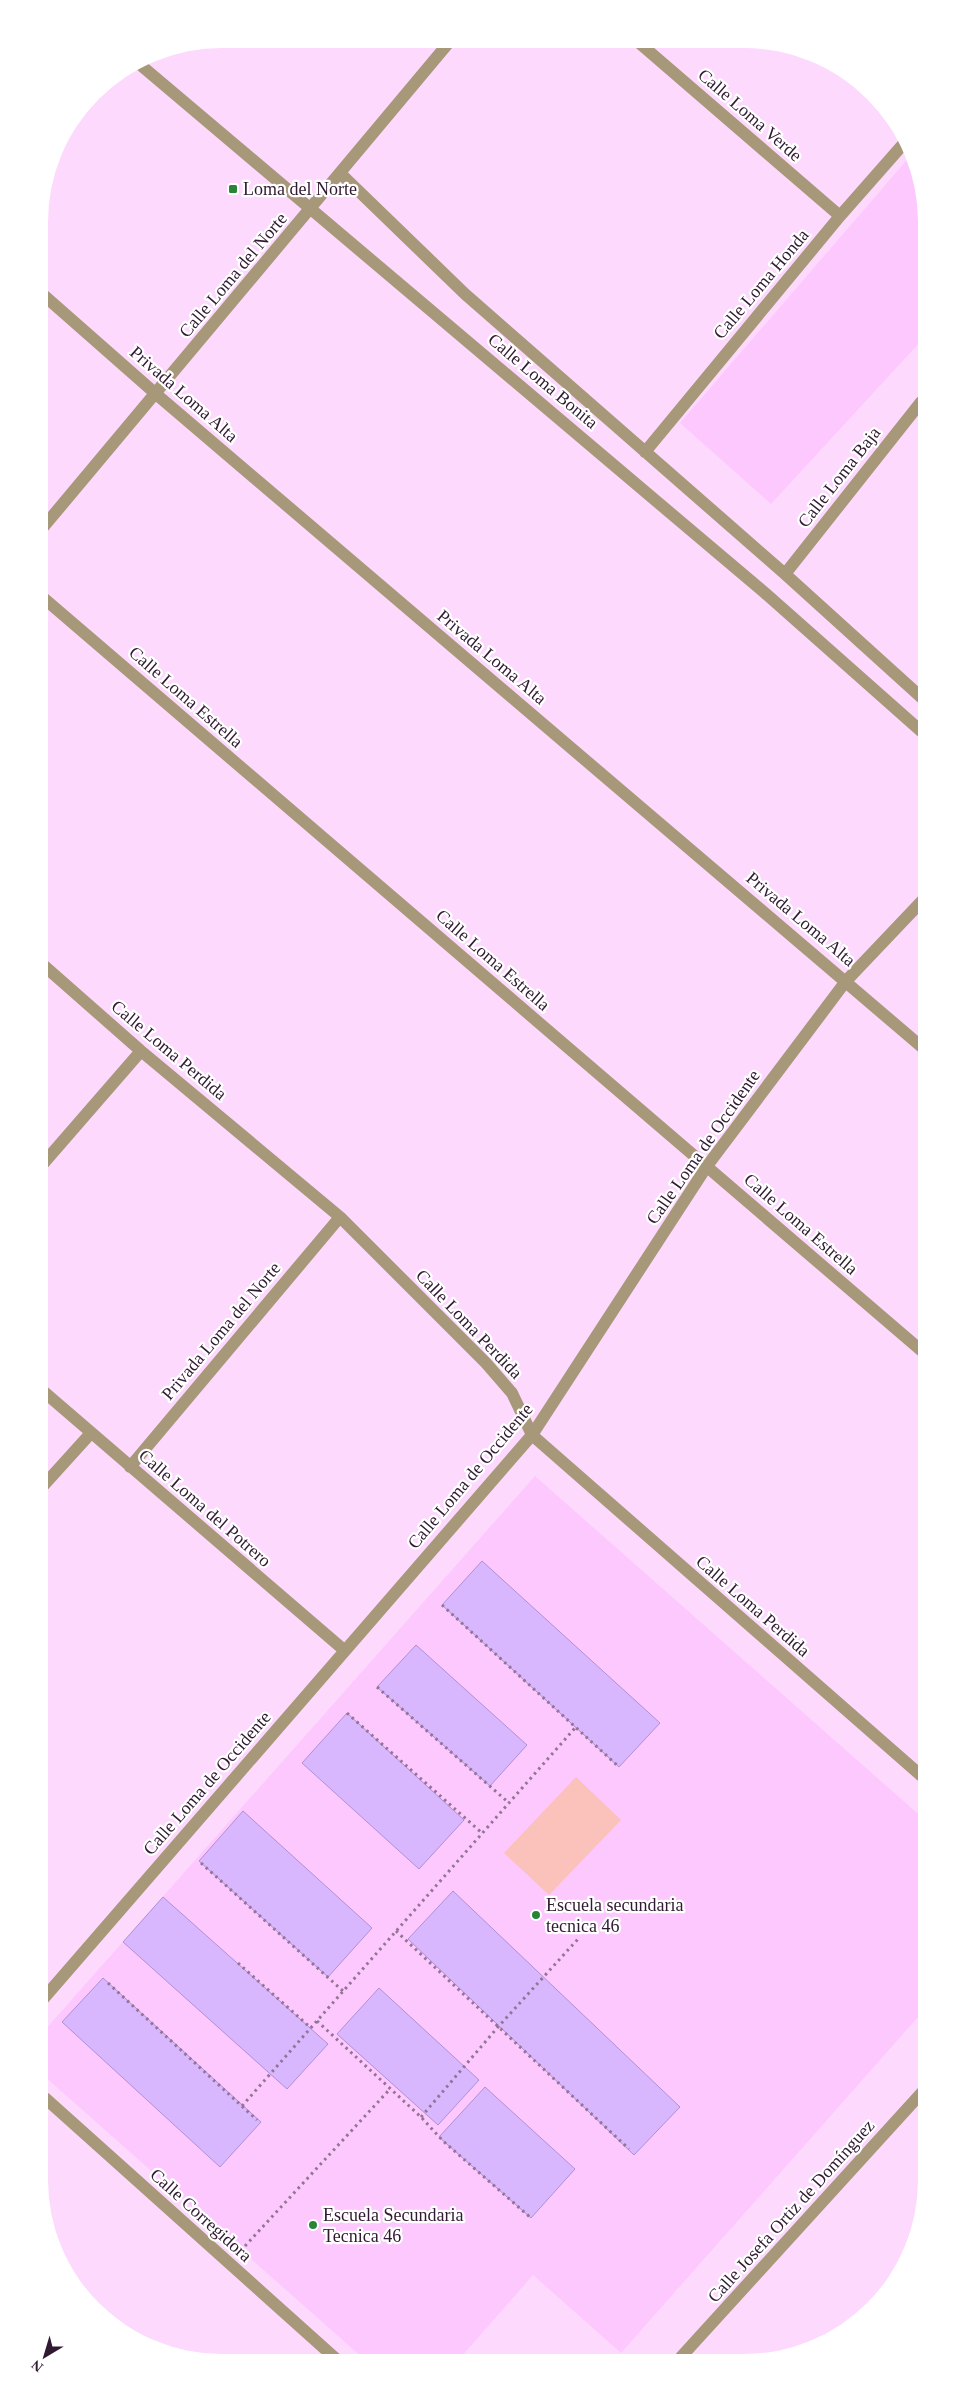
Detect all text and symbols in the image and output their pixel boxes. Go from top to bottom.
street label: Calle Loma Verde [694,65,806,165]
place label: Loma del Norte [243,179,357,199]
marker: Loma del Norte [227,183,239,195]
street label: Calle Loma del Norte [175,209,291,341]
street label: Calle Loma Honda [709,225,813,343]
street label: Calle Loma Bonita [484,329,602,433]
street label: Privada Loma Alta [126,342,242,446]
street label: Calle Loma Baja [794,423,884,531]
street label: Privada Loma Alta [433,606,551,708]
street label: Calle Loma Estrella [125,642,247,752]
street label: Privada Loma Alta [742,868,860,970]
street label: Calle Loma Estrella [432,905,554,1015]
street label: Calle Loma Perdida [107,996,231,1104]
street label: Calle Loma de Occidente [642,1066,764,1228]
street label: Calle Loma Estrella [740,1169,862,1279]
street label: Privada Loma del Norte [158,1258,284,1404]
street label: Calle Loma Perdida [412,1265,526,1383]
street label: Calle Loma de Occidente [403,1399,537,1553]
street label: Calle Loma del Potrero [135,1445,275,1571]
street label: Calle Loma Perdida [692,1551,814,1661]
street label: Calle Loma de Occidente [139,1707,275,1859]
place label: Escuela secundaria tecnica 46 [546,1895,683,1936]
marker: Escuela secundaria tecnica 46 [530,1909,542,1921]
street label: Calle Josefa Ortiz de Domínguez [704,2116,878,2306]
street label: Calle Corregidora [146,2164,256,2266]
place label: Escuela Secundaria Tecnica 46 [323,2205,463,2246]
marker: Escuela Secundaria Tecnica 46 [307,2219,319,2231]
north arrow [20,2331,70,2381]
text: N [29,2357,46,2375]

